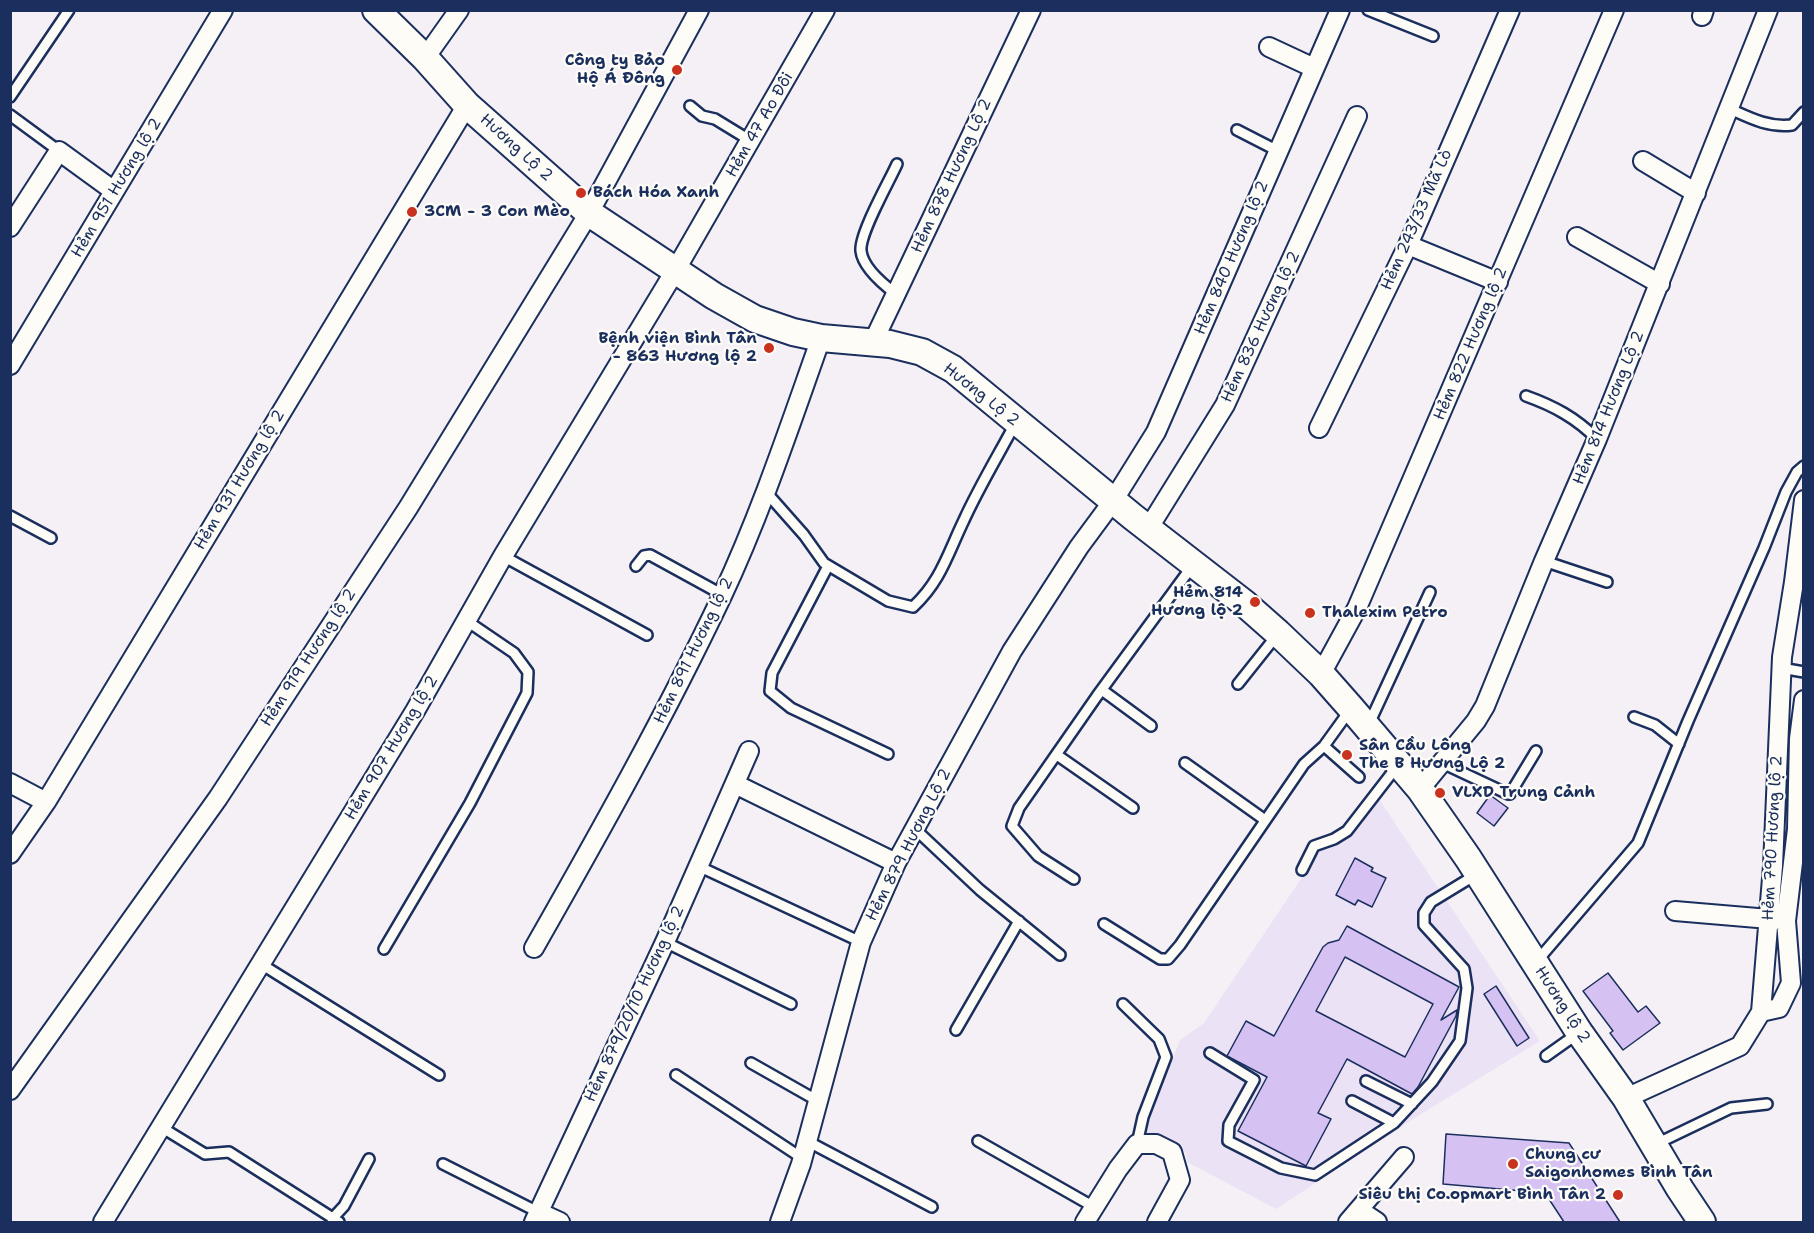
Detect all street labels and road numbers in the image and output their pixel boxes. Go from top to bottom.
street label: Hẻm 47 Ao Đôi [722,69,798,181]
street label: Hẻm 878 Hương Lộ 2 [908,96,996,256]
street label: Hương Lộ 2 [476,110,556,186]
street label: Hẻm 951 Hương lộ 2 [68,115,166,261]
street label: Hẻm 243/33 Mã Lò [1377,147,1457,293]
street label: Hẻm 840 Hương lộ 2 [1191,178,1273,338]
street label: Hẻm 836 Hương lộ 2 [1217,248,1305,406]
street label: Hẻm 822 Hương lộ 2 [1430,265,1512,423]
street label: Hẻm 814 Hương Lộ 2 [1569,328,1649,488]
street label: Hương Lộ 2 [939,359,1023,431]
street label: Hẻm 931 Hương lộ 2 [191,406,289,554]
street label: Hẻm 891 Hương lộ 2 [650,575,738,727]
street label: Hẻm 919 Hương lộ 2 [257,585,361,731]
street label: Hẻm 907 Hương lộ 2 [341,672,443,824]
street label: Hẻm 790 Hương lộ 2 [1759,755,1787,921]
street label: Hẻm 879 Hương Lộ 2 [862,766,956,924]
street label: Hẻm 879/20/10 Hương lộ 2 [581,903,689,1105]
street label: Hương lộ 2 [1530,963,1594,1047]

